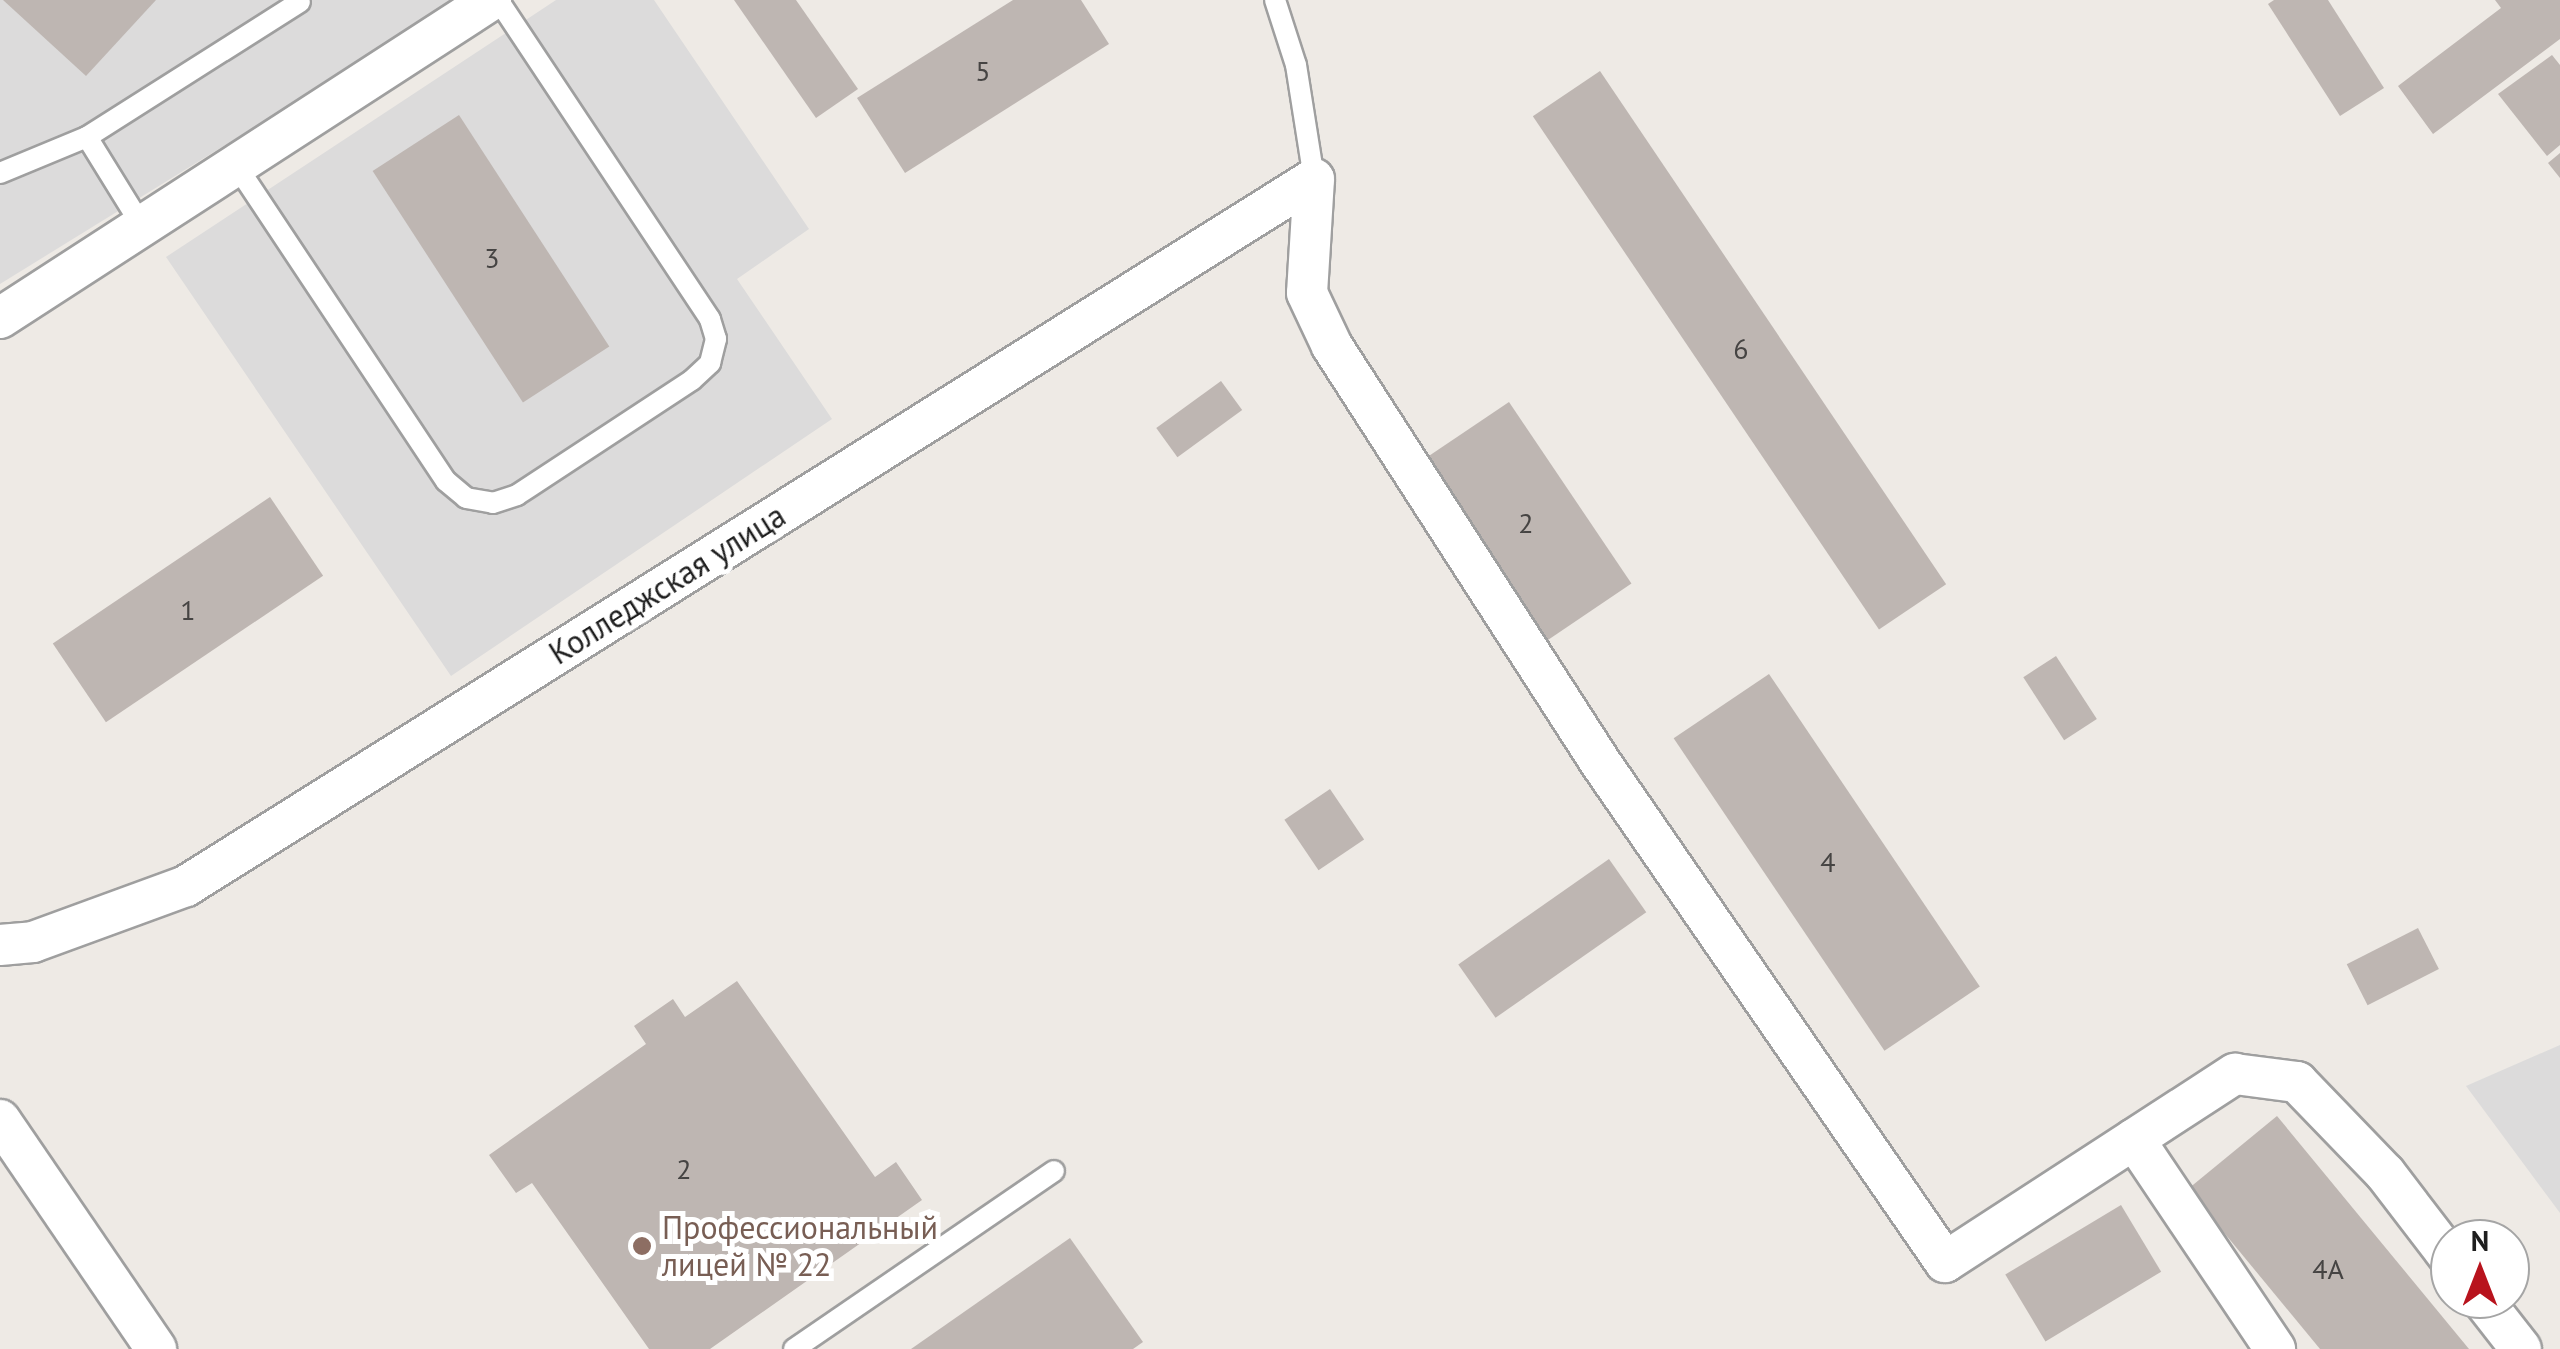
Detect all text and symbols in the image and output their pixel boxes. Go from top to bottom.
house number: 5 [975,54,991,88]
house number: 3 [484,241,500,275]
house number: 6 [1733,332,1749,366]
street label: Колледжская улица [542,496,792,672]
house number: 2 [1518,506,1534,540]
house number: 1 [180,593,196,627]
house number: 4 [1820,845,1836,879]
house number: 2 [676,1152,692,1186]
place label: Профессиональный лицей № 22 [662,1209,938,1284]
north arrow [2430,1219,2530,1319]
text: N [2471,1222,2489,1259]
marker: Профессиональный лицей № 22 [631,1235,653,1257]
house number: 4А [2312,1252,2344,1286]

